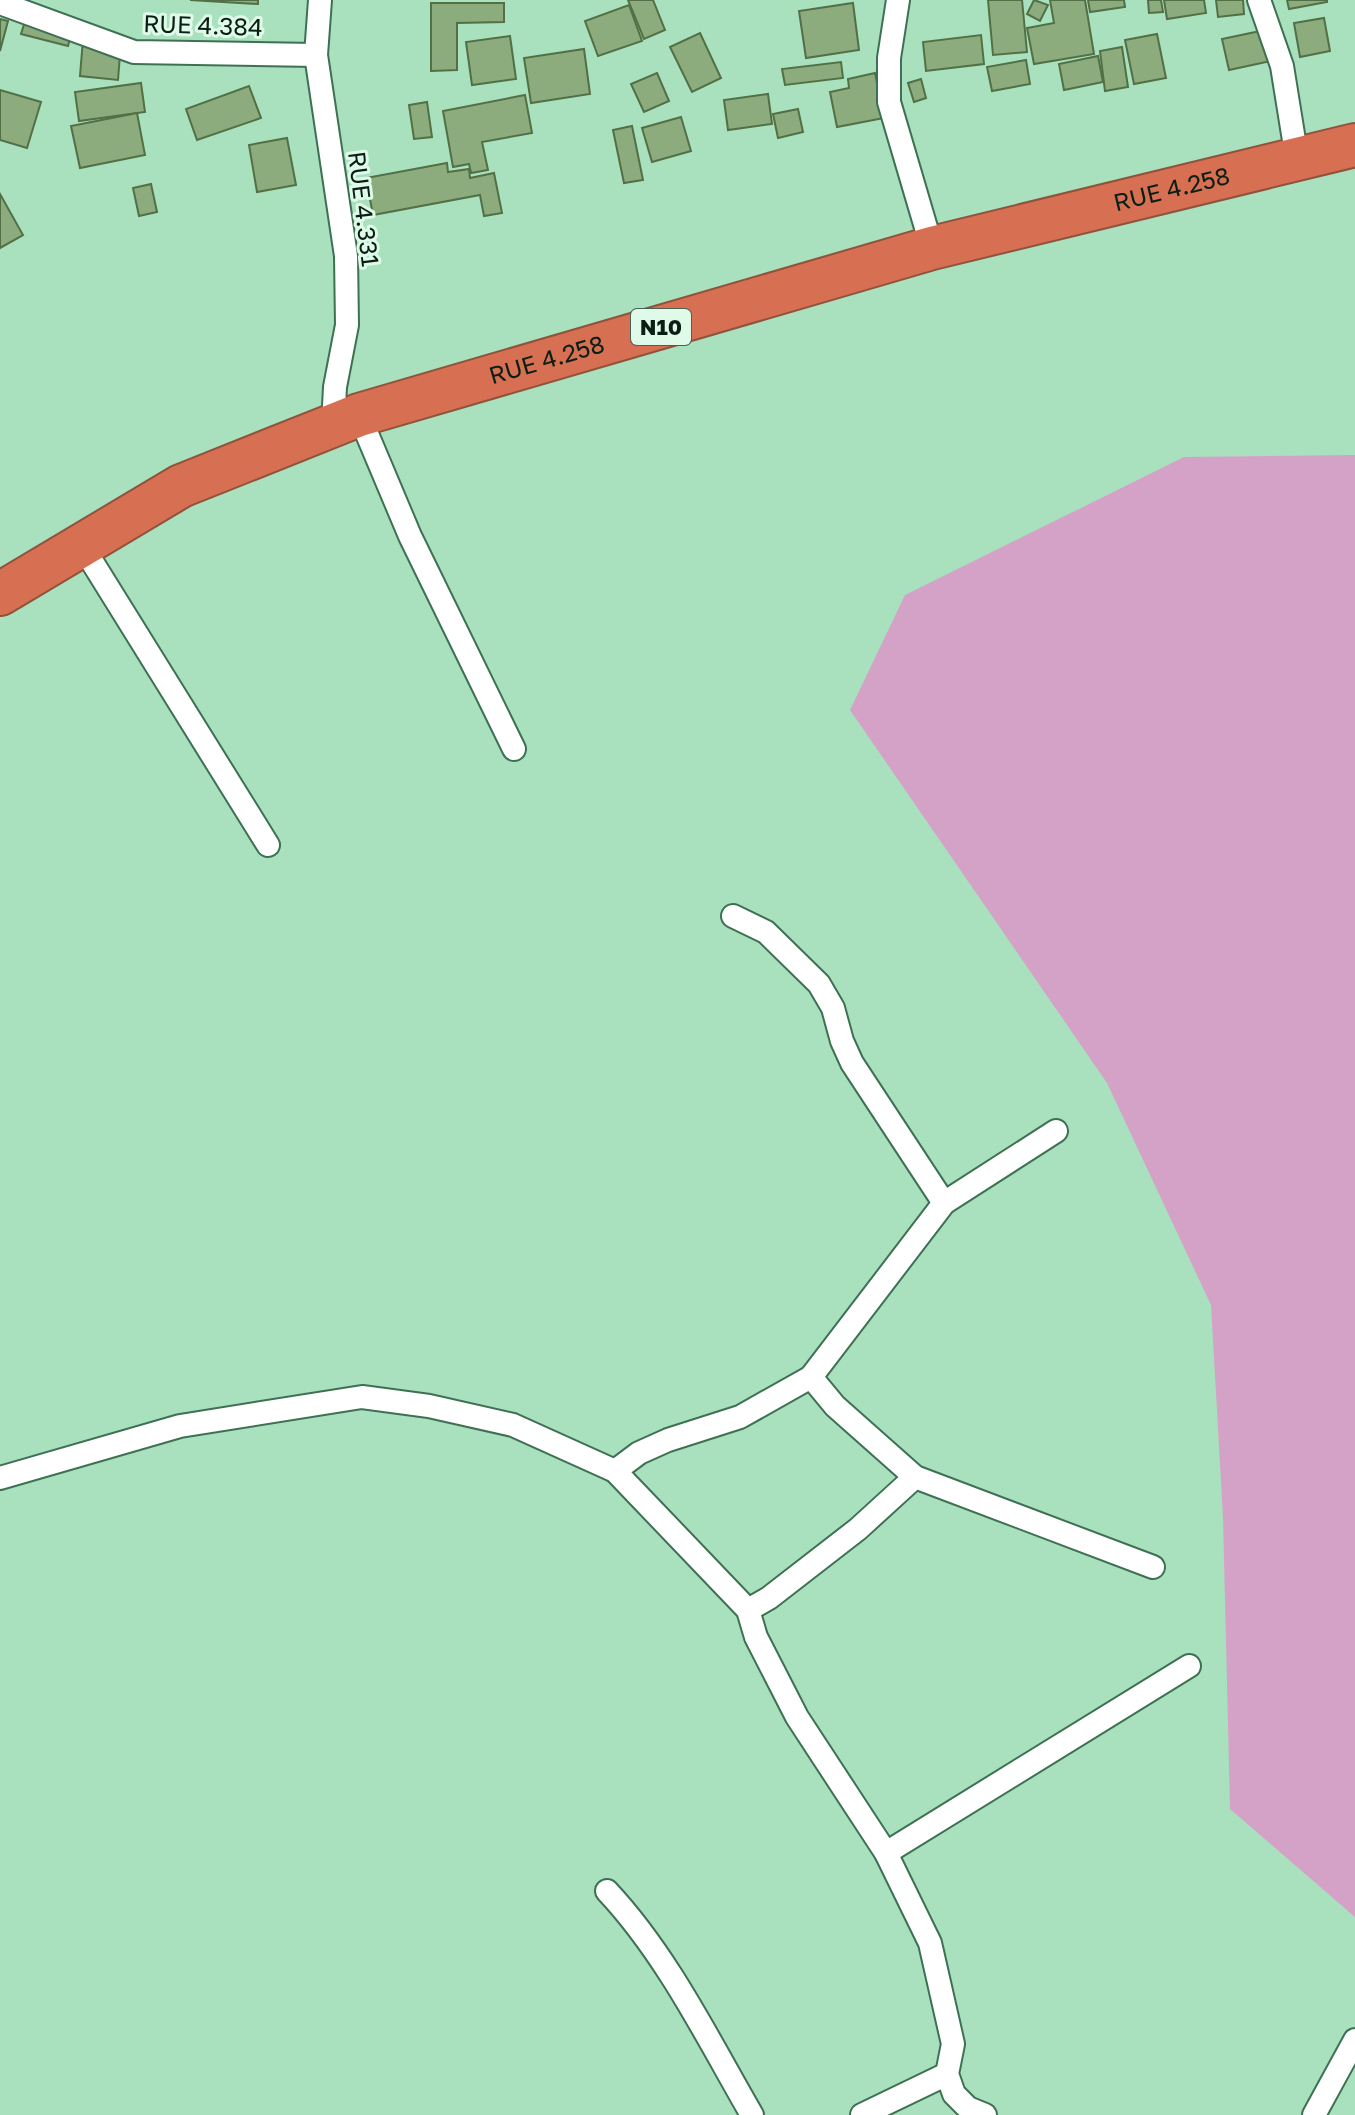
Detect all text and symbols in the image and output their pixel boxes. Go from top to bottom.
street label: RUE 4.384 [143,8,263,41]
street label: RUE 4.331 [343,150,386,268]
street label: RUE 4.258 [1110,160,1232,216]
road number: N10 [631,309,691,345]
street label: RUE 4.258 [485,328,607,389]

